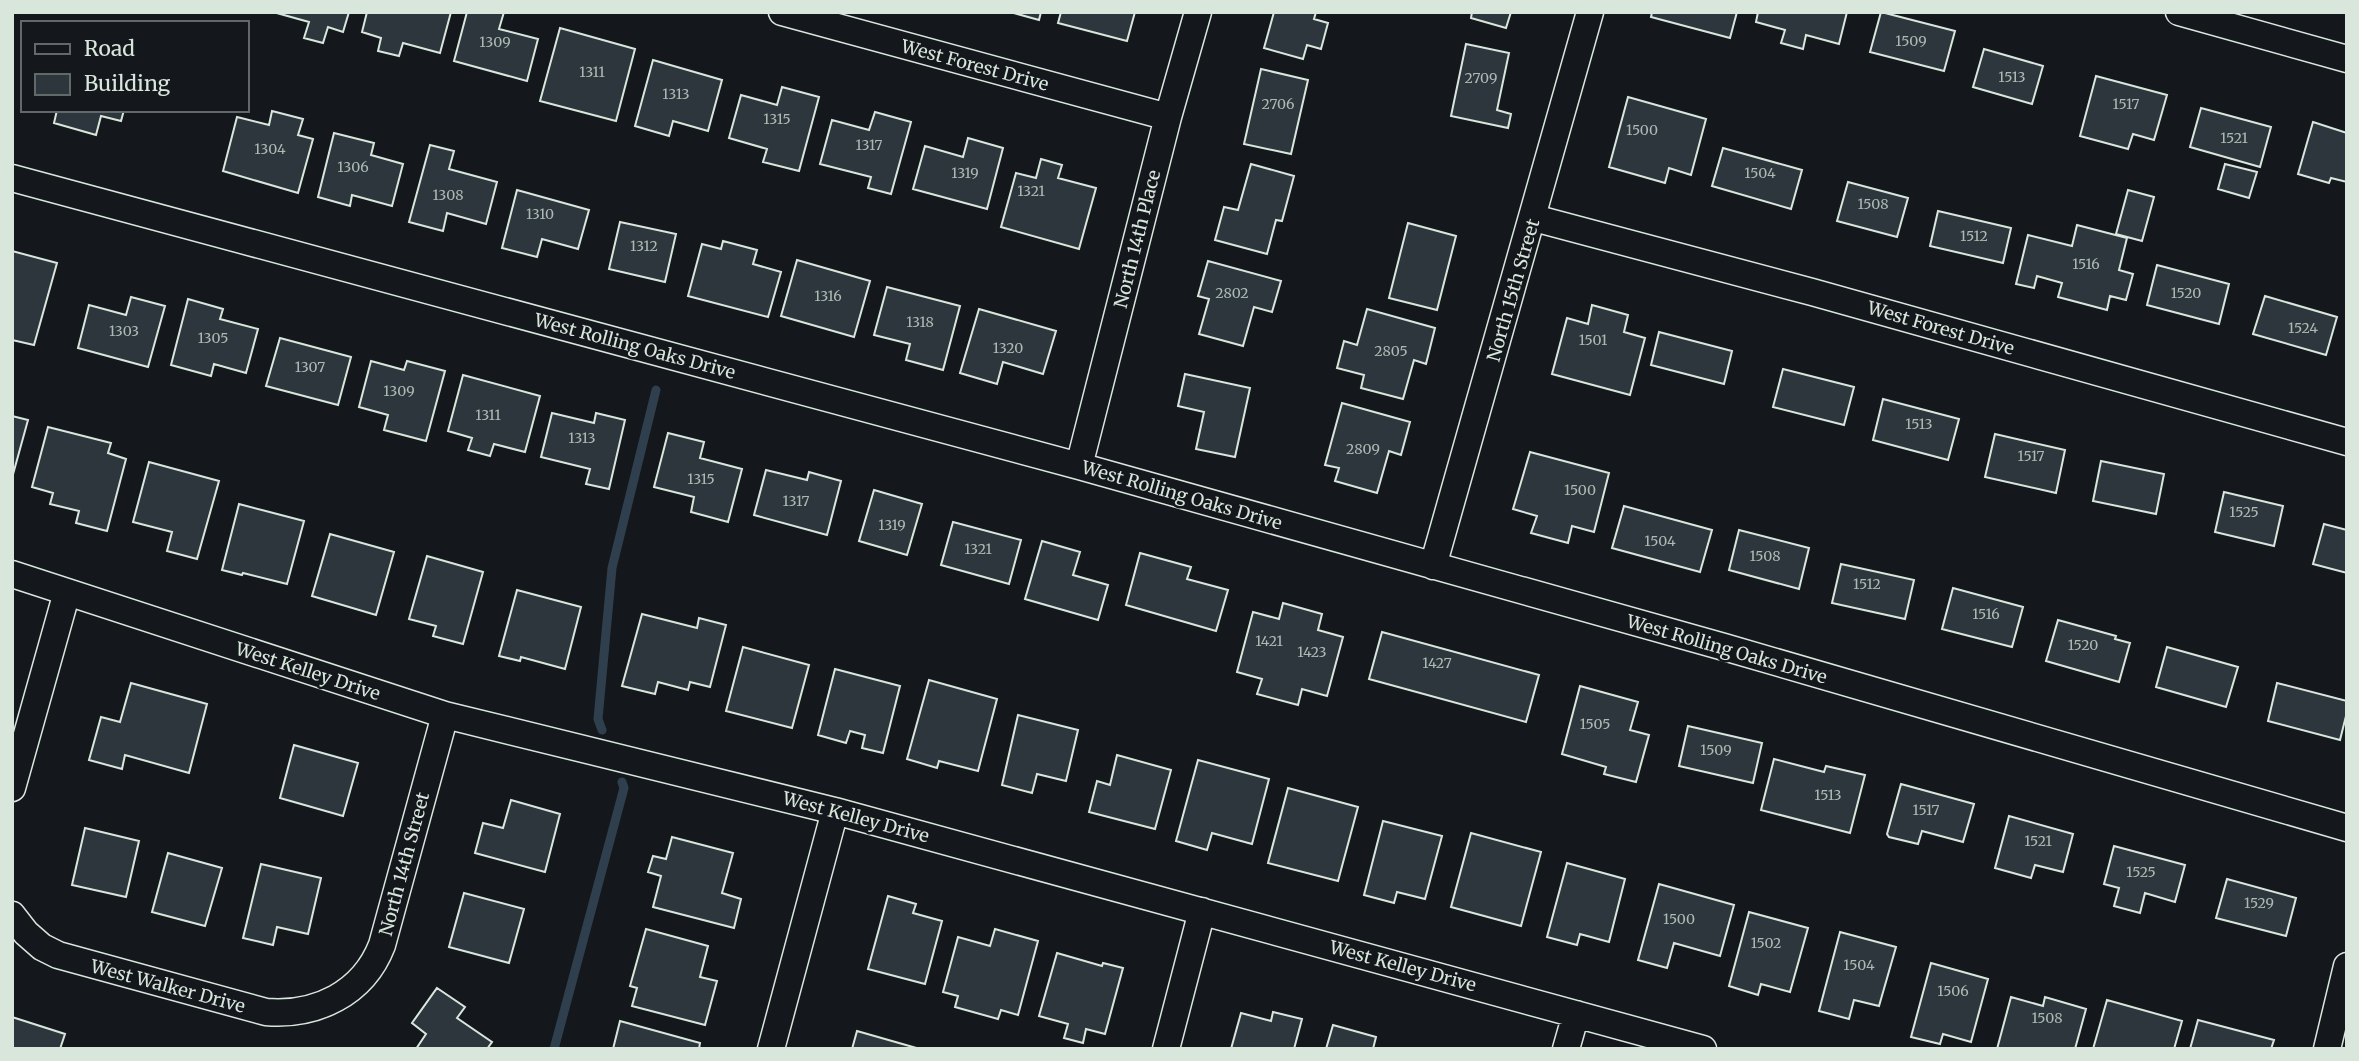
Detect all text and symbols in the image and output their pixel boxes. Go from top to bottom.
legend [21,21,248,112]
house number: 1509 [1895,32,1927,50]
house number: 1309 [479,33,511,51]
street label: West Forest Drive [898,34,1051,96]
text: Road [84,35,135,62]
house number: 1311 [579,63,605,81]
house number: 1513 [1998,68,2026,86]
house number: 2709 [1465,69,1497,87]
text: Building [84,70,171,97]
house number: 1313 [662,85,690,103]
house number: 2706 [1262,95,1294,113]
house number: 1517 [2113,95,2139,113]
house number: 1315 [763,110,791,128]
house number: 1500 [1626,121,1658,139]
house number: 1521 [2220,129,2248,147]
house number: 1317 [856,136,882,154]
house number: 1304 [254,140,286,158]
house number: 1306 [337,158,369,176]
house number: 1319 [951,164,979,182]
house number: 1504 [1744,164,1776,182]
street label: North 14th Place [1109,168,1165,310]
house number: 1321 [1017,182,1045,200]
house number: 1308 [432,186,464,204]
house number: 1508 [1857,195,1889,213]
house number: 1310 [526,205,554,223]
street label: North 15th Street [1482,216,1544,364]
house number: 1512 [1960,227,1988,245]
house number: 1312 [630,237,658,255]
house number: 1516 [2072,255,2100,273]
house number: 2802 [1215,284,1249,302]
house number: 1520 [2171,284,2201,302]
house number: 1316 [814,287,842,305]
street label: West Forest Drive [1864,296,2017,360]
street label: West Rolling Oaks Drive [531,308,738,384]
house number: 1318 [906,313,934,331]
house number: 1524 [2288,319,2318,337]
house number: 1303 [109,322,139,340]
house number: 1305 [198,329,228,347]
house number: 1501 [1579,331,1607,349]
house number: 1320 [993,339,1023,357]
house number: 2805 [1374,342,1408,360]
house number: 1307 [295,358,325,376]
house number: 1309 [383,382,415,400]
house number: 1311 [475,406,501,424]
house number: 1513 [1905,415,1933,433]
house number: 1313 [568,429,596,447]
house number: 2809 [1346,440,1380,458]
house number: 1517 [2018,447,2044,465]
street label: West Rolling Oaks Drive [1078,455,1285,535]
house number: 1315 [687,470,715,488]
house number: 1500 [1564,481,1596,499]
house number: 1317 [783,492,809,510]
house number: 1525 [2229,503,2259,521]
house number: 1319 [878,516,906,534]
house number: 1504 [1644,532,1676,550]
house number: 1321 [964,540,992,558]
house number: 1508 [1749,547,1781,565]
house number: 1512 [1853,575,1881,593]
house number: 1516 [1972,605,2000,623]
street label: West Rolling Oaks Drive [1623,609,1830,689]
house number: 1421 [1255,632,1283,650]
street label: West Kelley Drive [232,636,383,705]
house number: 1520 [2068,636,2098,654]
house number: 1423 [1297,643,1327,661]
house number: 1427 [1422,654,1452,672]
house number: 1505 [1580,715,1610,733]
house number: 1509 [1700,741,1732,759]
street label: West Kelley Drive [779,786,932,848]
house number: 1513 [1814,786,1842,804]
street label: North 14th Street [374,790,434,938]
house number: 1517 [1913,801,1939,819]
house number: 1521 [2024,832,2052,850]
house number: 1525 [2126,863,2156,881]
house number: 1529 [2244,894,2274,912]
house number: 1500 [1663,910,1695,928]
house number: 1502 [1751,934,1781,952]
street label: West Kelley Drive [1326,935,1479,997]
street label: West Walker Drive [87,954,248,1018]
house number: 1504 [1843,956,1875,974]
house number: 1506 [1937,982,1969,1000]
house number: 1508 [2031,1009,2063,1027]

